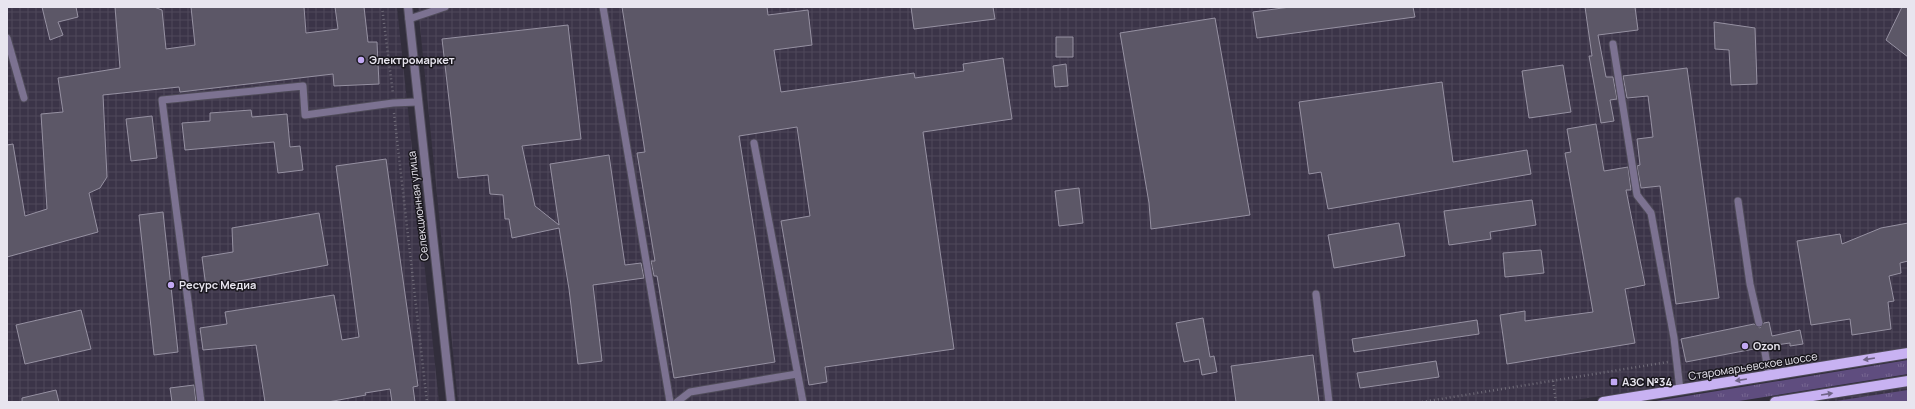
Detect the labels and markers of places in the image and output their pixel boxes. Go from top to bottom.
place label: Электромаркет [369,52,455,67]
marker: Электромаркет [356,55,366,65]
place label: Ресурс Медиа [179,277,256,292]
marker: Ресурс Медиа [166,280,176,290]
place label: Ozon [1753,338,1780,353]
marker: Ozon [1740,341,1750,351]
place label: АЗС №34 [1622,374,1672,389]
marker: АЗС №34 [1609,377,1619,387]

